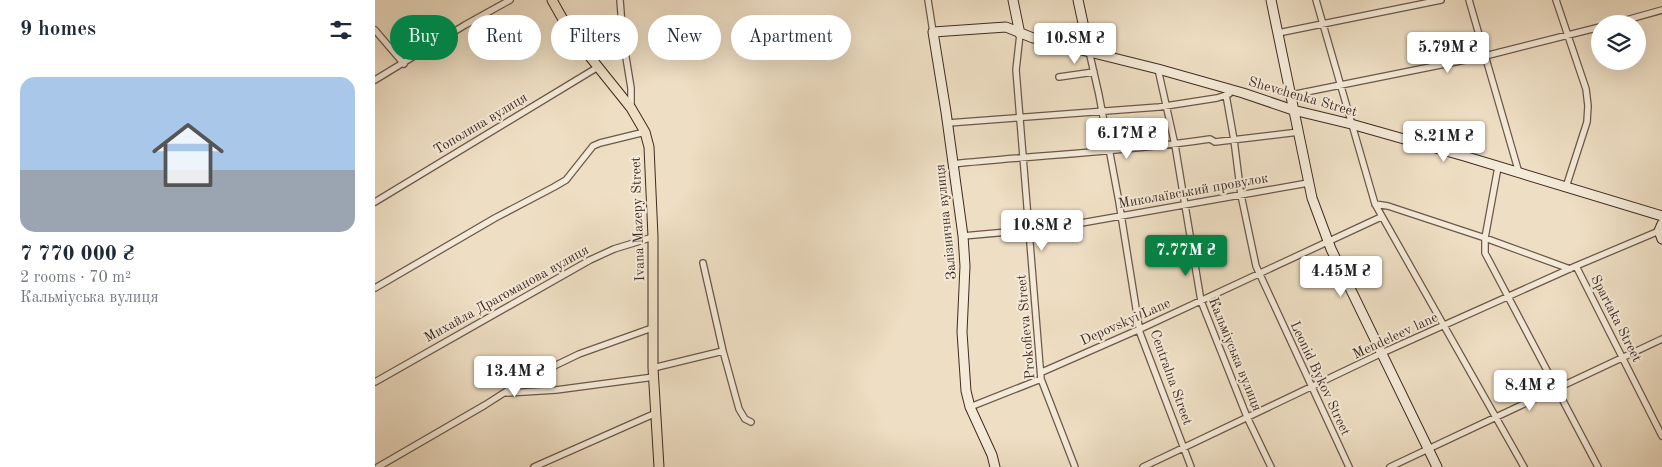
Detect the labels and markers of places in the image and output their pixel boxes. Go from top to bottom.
pin: 10.8M ₴ [1029,22,1121,65]
pin: 5.79M ₴ [1402,32,1494,74]
pin: 6.17M ₴ [1081,118,1173,160]
pin: 8.21M ₴ [1398,120,1490,163]
pin: 10.8M ₴ [996,210,1088,252]
pin: 7.77M ₴ [1140,234,1232,277]
pin: 4.45M ₴ [1295,256,1387,298]
pin: 13.4M ₴ [469,356,561,398]
pin: 8.4M ₴ [1489,370,1571,412]

